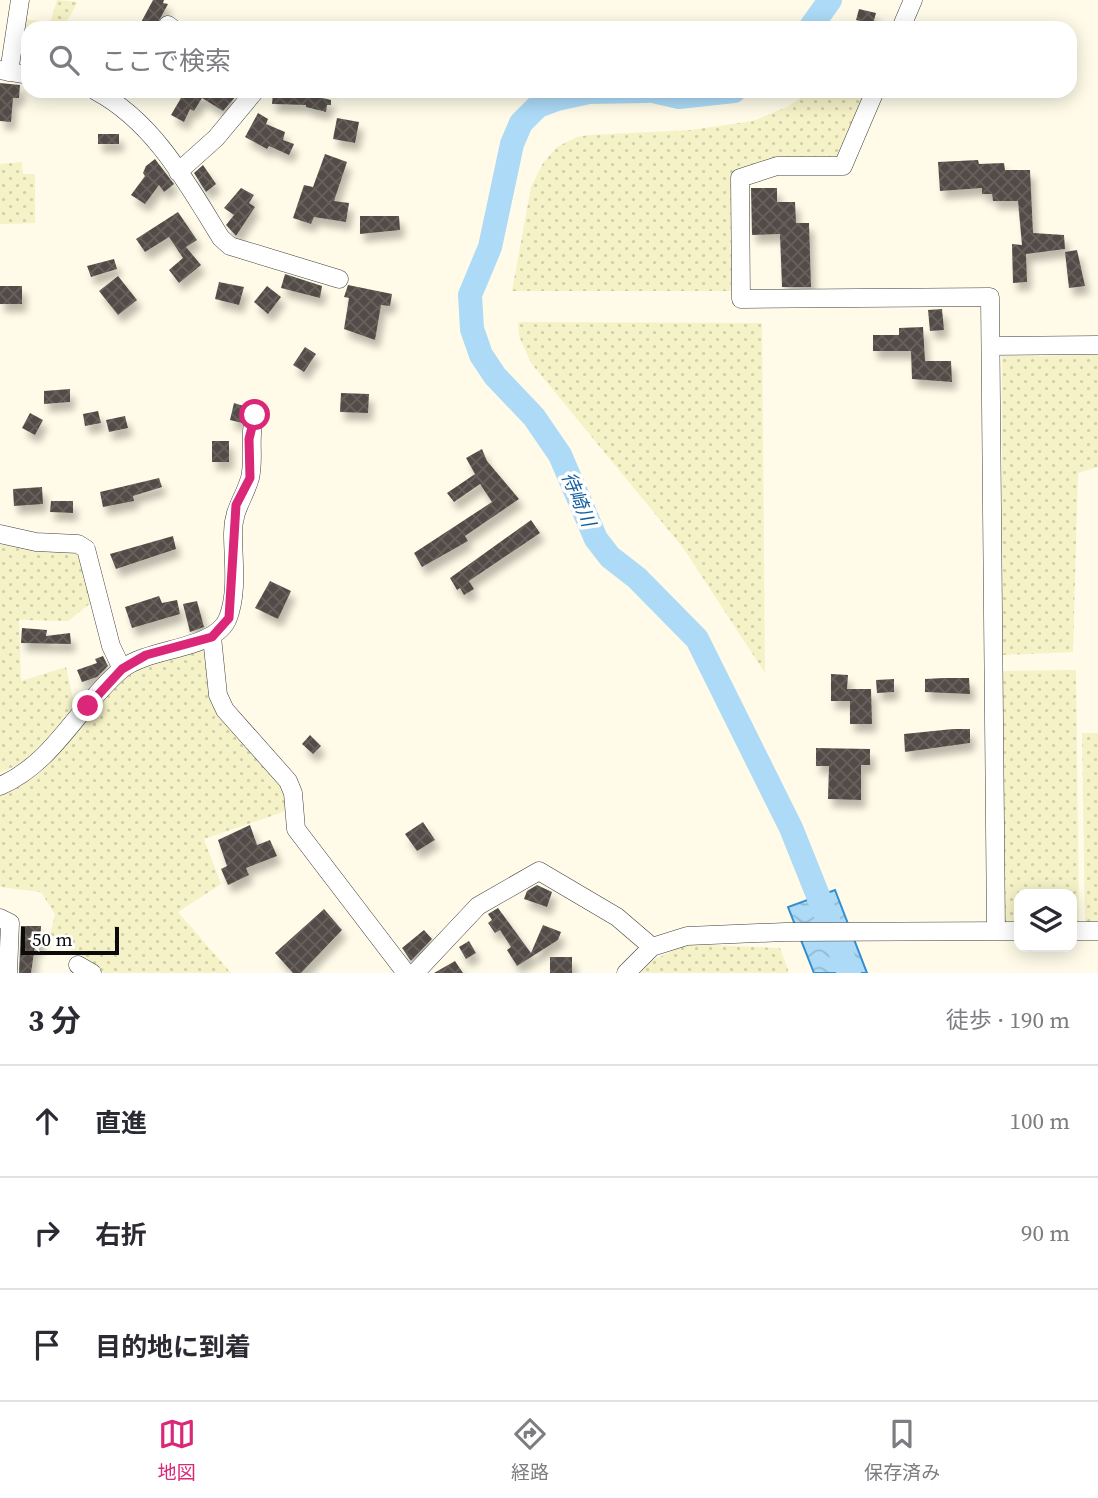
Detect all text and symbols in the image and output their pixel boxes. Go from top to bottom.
search box [21,21,1077,98]
icon: search [45,41,83,79]
text: ここで検索 [101,43,231,79]
route start [239,399,270,430]
water label: 待崎川 [556,468,603,532]
route end [72,690,103,721]
map controls [1014,889,1077,952]
button: layers [1014,889,1077,952]
scale bar [21,924,119,956]
text: 50 m [32,926,73,952]
text: 3 分 [28,1000,81,1041]
text: 徒歩 · 190 m [946,1004,1070,1036]
icon: ahead [28,1102,66,1140]
text: 直進 [95,1105,147,1141]
text: 100 m [1009,1105,1070,1137]
icon: right [28,1214,66,1252]
text: 右折 [95,1217,147,1253]
text: 90 m [1021,1217,1070,1249]
icon: arrive [28,1326,66,1364]
text: 目的地に到着 [95,1329,251,1365]
tab: 地図 [158,1415,196,1485]
tab: 経路 [511,1415,549,1485]
tab: 保存済み [864,1415,940,1485]

